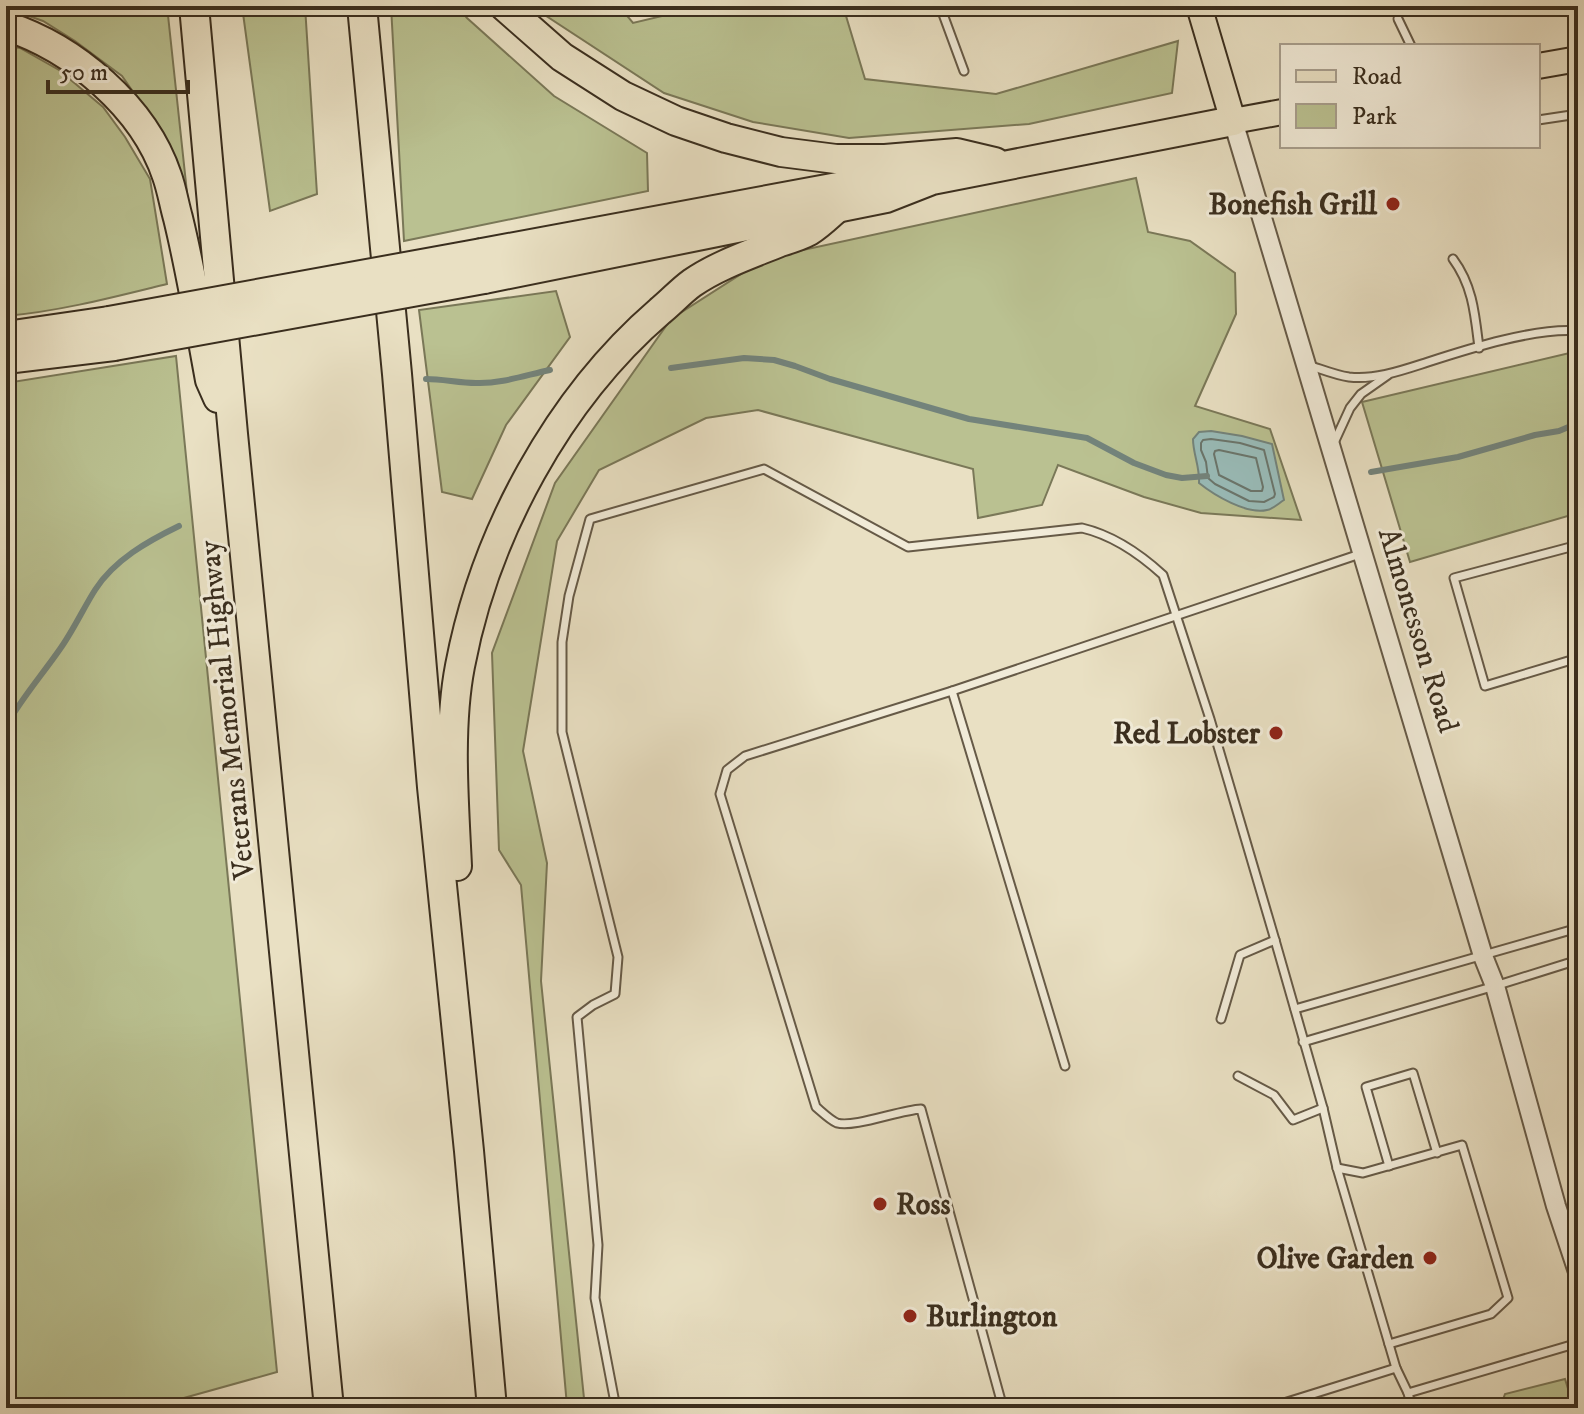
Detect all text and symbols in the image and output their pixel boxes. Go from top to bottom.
scale bar [48,44,188,94]
legend [1280,44,1540,148]
text: 50 m [60,58,108,88]
text: Road [1352,62,1402,92]
text: Park [1352,102,1397,132]
place label: Bonefish Grill [1208,187,1378,224]
marker: Bonefish Grill [1384,195,1402,213]
street label: Almonesson Road [1369,524,1466,737]
street label: Veterans Memorial Highway [191,538,264,882]
place label: Red Lobster [1113,716,1261,753]
marker: Red Lobster [1267,724,1285,742]
place label: Ross [896,1187,950,1224]
marker: Ross [871,1195,889,1213]
place label: Olive Garden [1256,1241,1414,1278]
marker: Olive Garden [1421,1249,1439,1267]
place label: Burlington [926,1299,1058,1336]
marker: Burlington [901,1307,919,1325]

